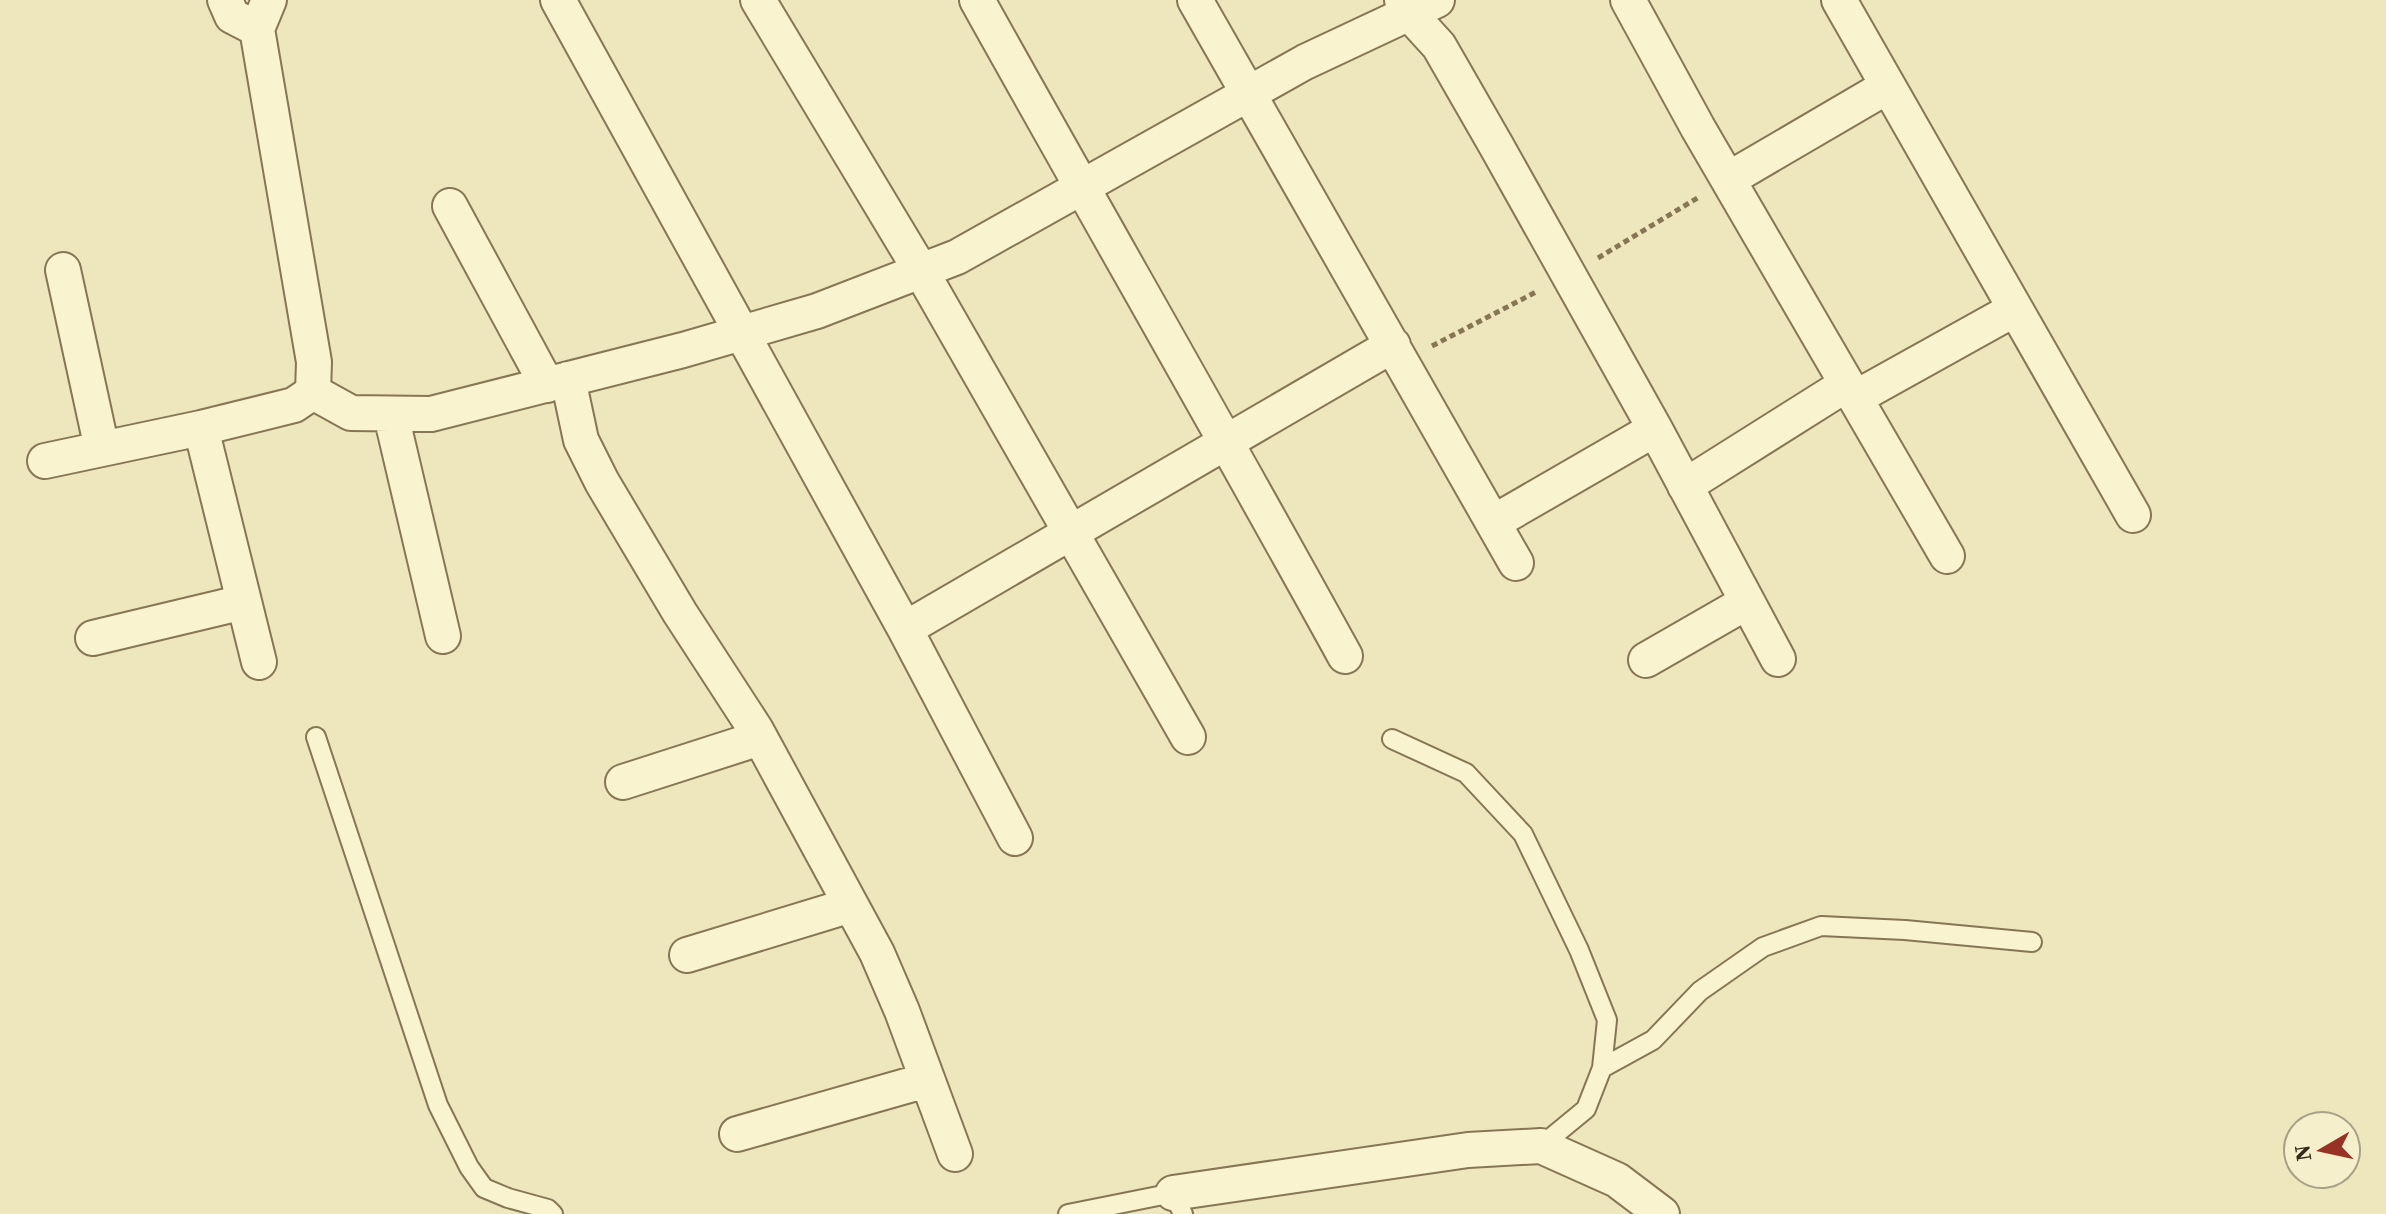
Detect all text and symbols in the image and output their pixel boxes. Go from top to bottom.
north arrow [2282,1110,2362,1190]
text: N [2286,1143,2318,1163]

